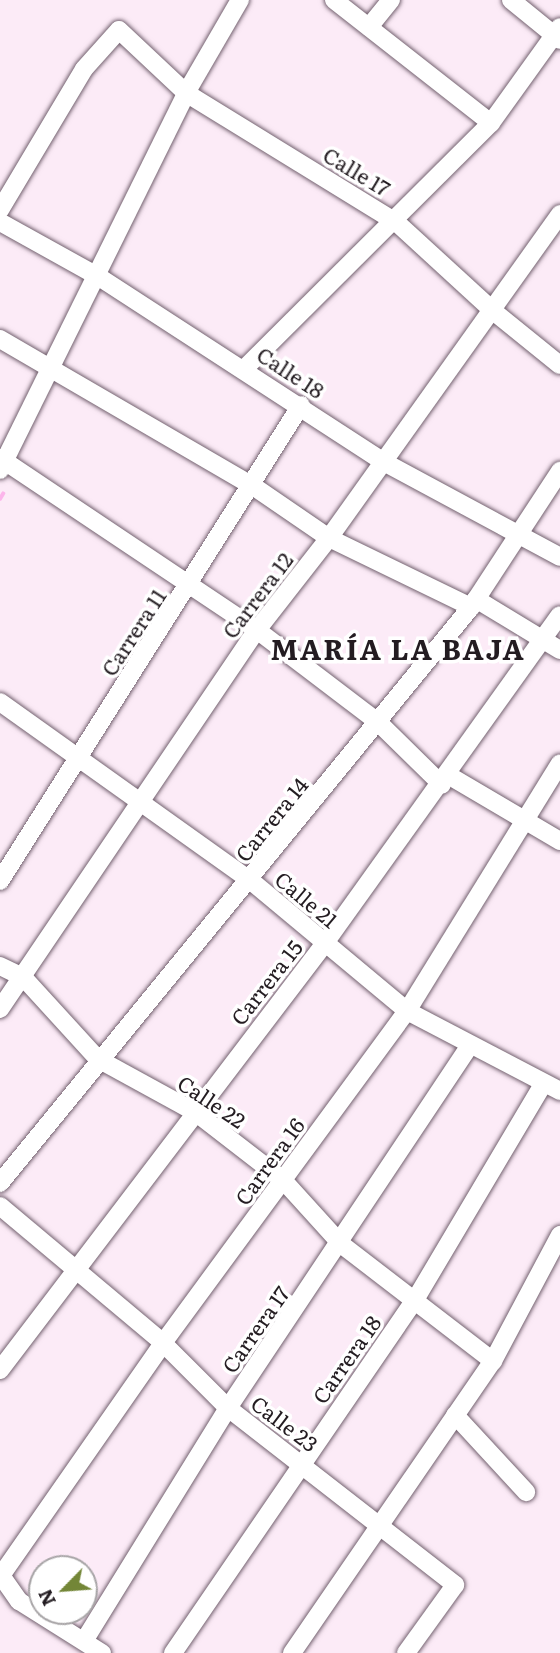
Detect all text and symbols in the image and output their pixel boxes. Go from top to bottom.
street label: Calle 17 [319,141,395,201]
street label: Calle 18 [253,341,329,403]
street label: Carrera 12 [217,547,297,643]
street label: Carrera 11 [96,584,170,680]
district label: MARÍA LA BAJA [272,631,524,665]
street label: Carrera 14 [230,772,312,866]
street label: Calle 21 [271,866,343,932]
street label: Carrera 15 [225,935,307,1029]
street label: Calle 22 [173,1069,251,1133]
street label: Carrera 16 [229,1113,309,1209]
street label: Carrera 17 [216,1281,294,1377]
street label: Carrera 18 [307,1310,385,1408]
street label: Calle 23 [247,1390,323,1456]
north arrow [28,1555,98,1625]
text: N [30,1585,62,1611]

